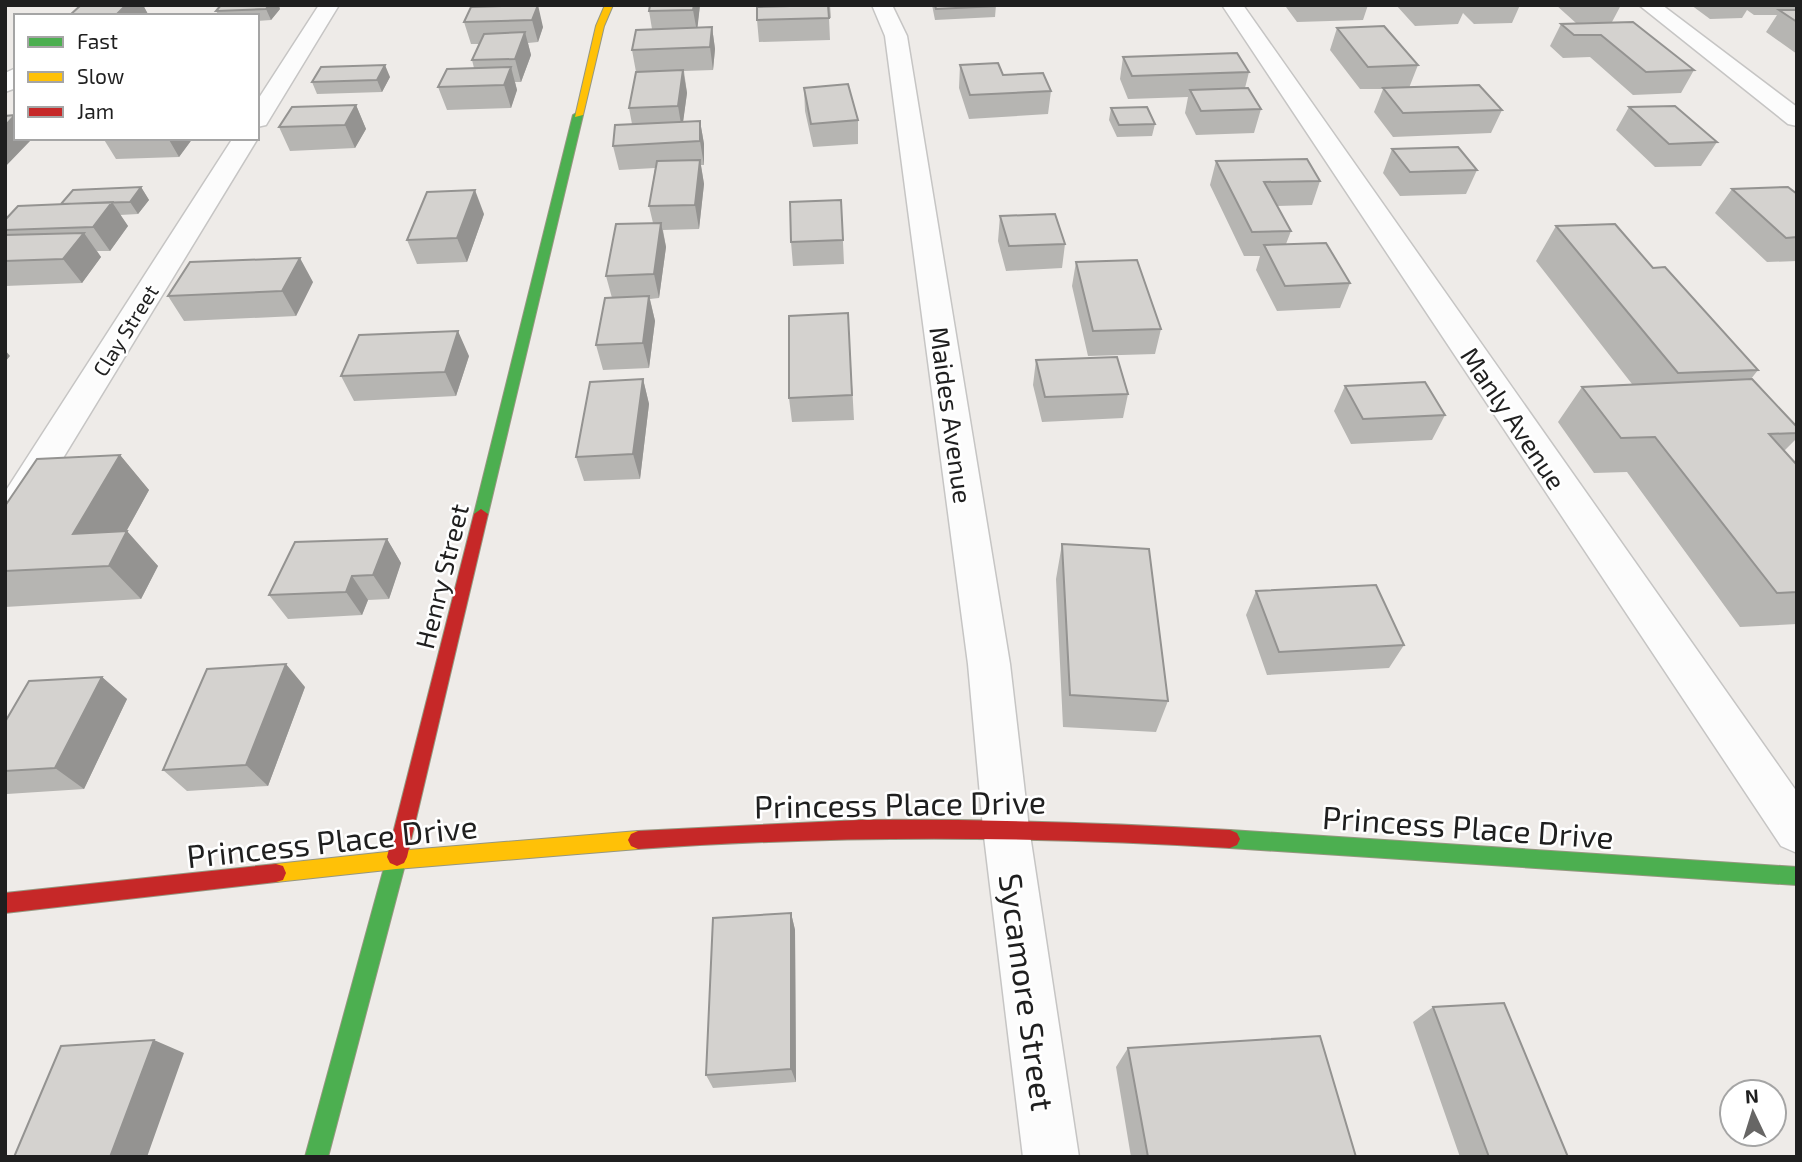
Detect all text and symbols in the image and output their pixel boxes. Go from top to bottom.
legend [14,14,259,140]
text: Fast [77,28,118,53]
text: Slow [77,63,124,88]
text: Jam [77,98,114,123]
street label: Clay Street [87,280,163,380]
street label: Maides Avenue [924,325,980,505]
street label: Manly Avenue [1455,341,1573,495]
street label: Henry Street [408,500,474,652]
street label: Princess Place Drive [754,781,1046,825]
street label: Princess Place Drive [1321,797,1615,855]
street label: Princess Place Drive [185,806,479,874]
street label: Sycamore Street [993,871,1063,1113]
north arrow [1718,1078,1788,1148]
text: N [1744,1084,1759,1107]

